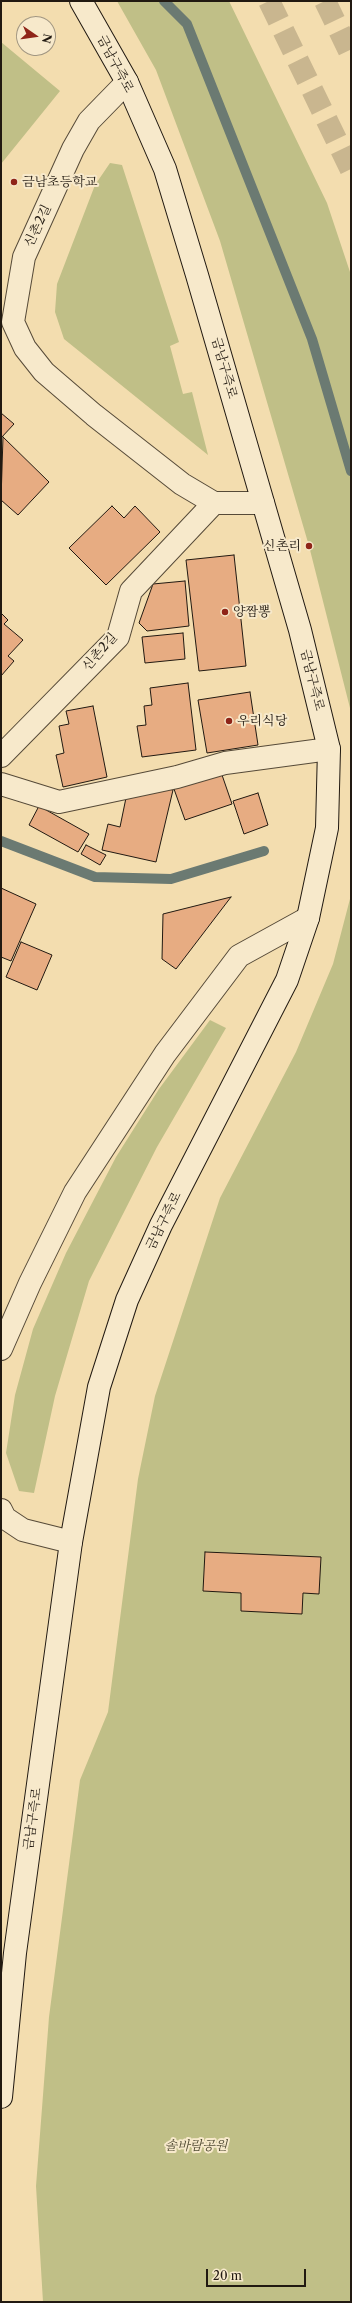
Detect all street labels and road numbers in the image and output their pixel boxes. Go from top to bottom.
street label: 금남구즉로 [93,33,137,95]
street label: 신촌2길 [21,202,55,250]
street label: 금남구즉로 [208,336,240,400]
street label: 신촌2길 [79,630,121,674]
street label: 금남구즉로 [297,648,327,712]
street label: 금남구즉로 [143,1189,185,1253]
street label: 금남구즉로 [21,1787,45,1851]

